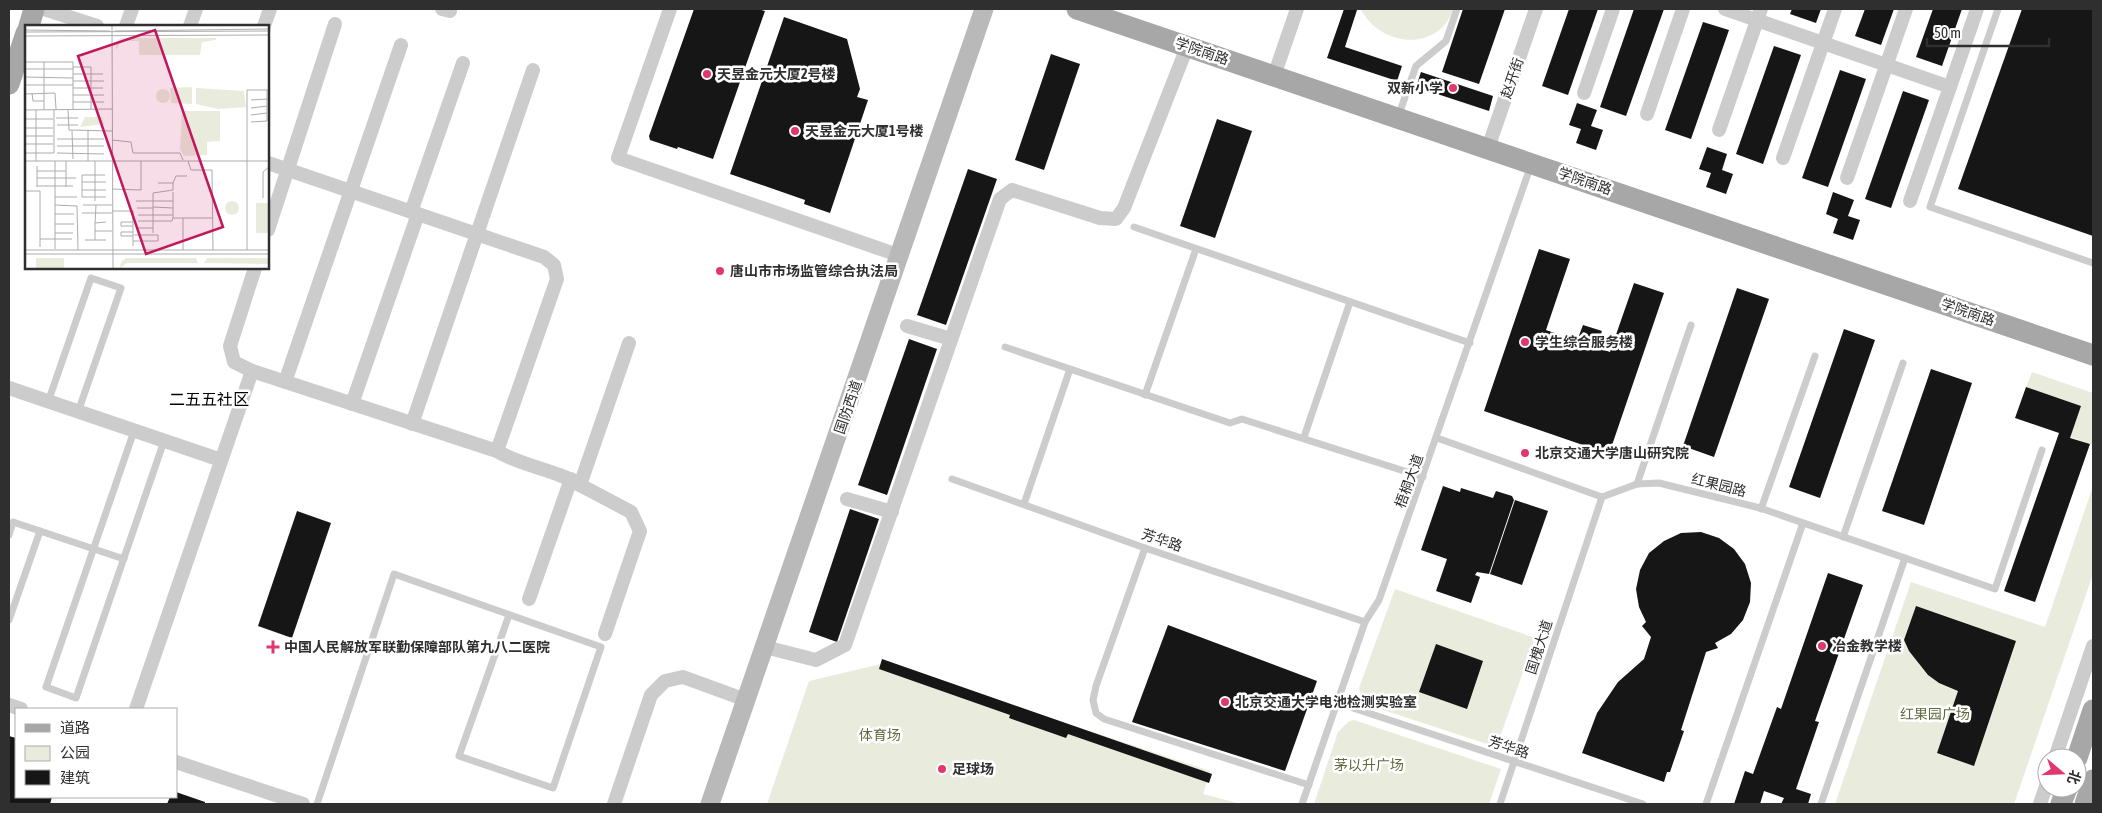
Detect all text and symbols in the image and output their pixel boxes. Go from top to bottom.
scale bar [1927,15,2050,47]
text: 50 m [1934,24,1961,41]
inset map [25,25,269,269]
street label: 学院南路 [1173,34,1231,68]
street label: 赵开街 [1497,56,1526,101]
place label: 天昱金元大厦2号楼 [717,66,836,82]
marker: 天昱金元大厦2号楼 [701,68,713,80]
place label: 双新小学 [1387,80,1443,96]
marker: 双新小学 [1447,82,1459,94]
place label: 天昱金元大厦1号楼 [805,123,924,139]
marker: 天昱金元大厦1号楼 [789,125,801,137]
street label: 学院南路 [1556,164,1614,198]
place label: 唐山市市场监管综合执法局 [730,263,898,279]
marker: 唐山市市场监管综合执法局 [714,265,726,277]
street label: 学院南路 [1939,295,1997,329]
place label: 学生综合服务楼 [1535,334,1633,350]
marker: 学生综合服务楼 [1519,336,1531,348]
street label: 国防西道 [831,378,865,436]
district label: 二五五社区 [169,390,249,408]
place label: 北京交通大学唐山研究院 [1535,445,1689,461]
marker: 北京交通大学唐山研究院 [1519,447,1531,459]
street label: 梧桐大道 [1392,452,1426,510]
street label: 红果园路 [1690,470,1748,500]
street label: 芳华路 [1140,526,1184,554]
street label: 国槐大道 [1523,618,1555,676]
place label: 冶金教学楼 [1832,638,1902,654]
place label: 中国人民解放军联勤保障部队第九八二医院 [284,639,550,655]
marker: 中国人民解放军联勤保障部队第九八二医院 [266,640,280,654]
marker: 冶金教学楼 [1816,640,1828,652]
place label: 北京交通大学电池检测实验室 [1235,694,1417,710]
marker: 北京交通大学电池检测实验室 [1219,696,1231,708]
park label: 红果园广场 [1900,706,1970,722]
legend [15,708,178,798]
text: 道路 [60,719,90,736]
park label: 体育场 [859,727,901,743]
street label: 芳华路 [1487,733,1531,761]
text: 公园 [60,744,90,761]
north arrow [2037,748,2087,798]
park label: 茅以升广场 [1334,757,1404,773]
place label: 足球场 [952,761,994,777]
marker: 足球场 [936,763,948,775]
text: 北 [2064,768,2084,786]
text: 建筑 [60,769,90,786]

